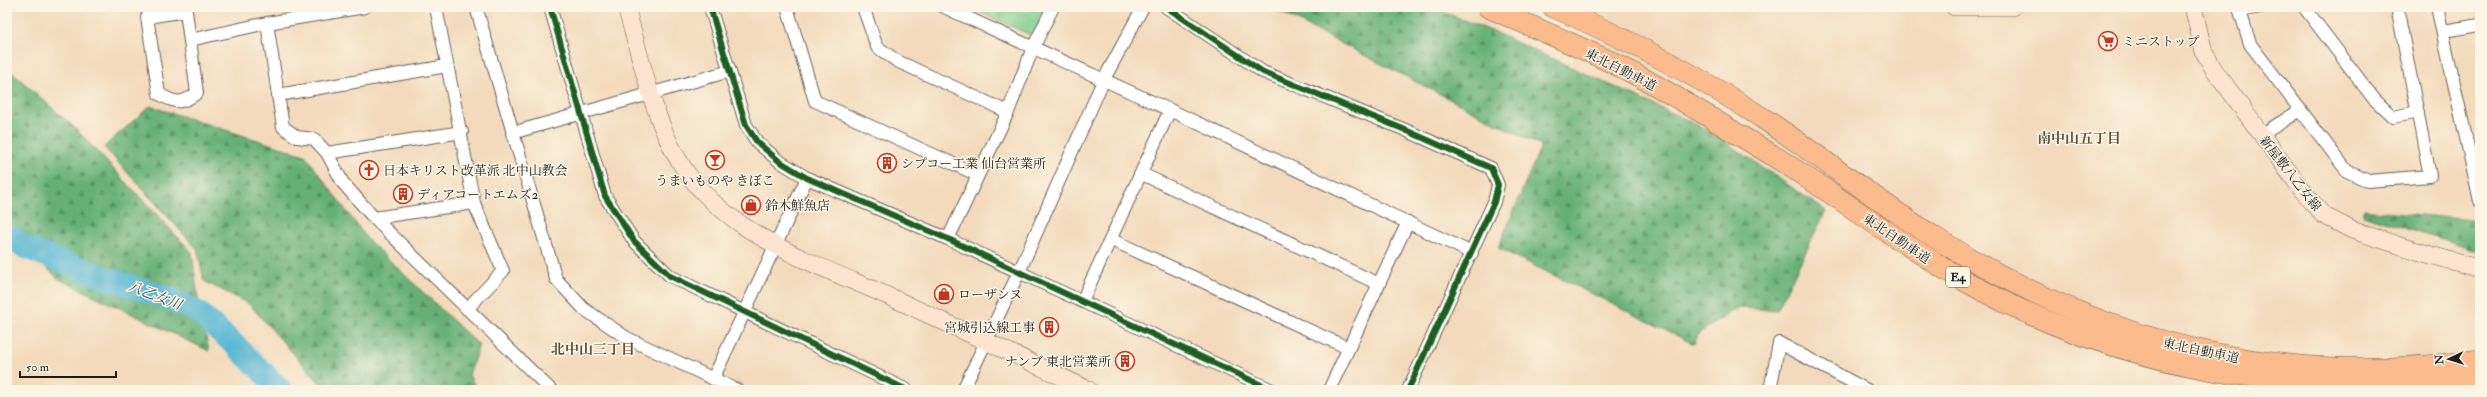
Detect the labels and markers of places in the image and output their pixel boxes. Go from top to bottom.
supermarket icon: ミニストップ [2097,30,2119,52]
place label: ミニストップ [2122,34,2200,50]
bar icon: うまいものや きぼこ [704,149,726,171]
building icon: シプコー工業 仙台営業所 [876,152,898,174]
place label: シプコー工業 仙台営業所 [901,156,1046,172]
church icon: 日本キリスト改革派 北中山教会 [358,159,380,181]
place label: 日本キリスト改革派 北中山教会 [383,163,567,179]
place label: うまいものや きぼこ [655,173,775,189]
building icon: ディアコートエムズ2 [392,183,414,205]
place label: ディアコートエムズ2 [417,187,539,203]
shop icon: 鈴木鮮魚店 [740,194,762,216]
place label: 鈴木鮮魚店 [765,198,830,214]
shop icon: ローザンヌ [933,283,955,305]
place label: ローザンヌ [958,287,1022,303]
building icon: 宮城引込線工事 [1038,316,1060,338]
place label: 宮城引込線工事 [944,320,1035,336]
building icon: ナンブ 東北営業所 [1114,350,1136,372]
place label: ナンブ 東北営業所 [1005,354,1111,370]

